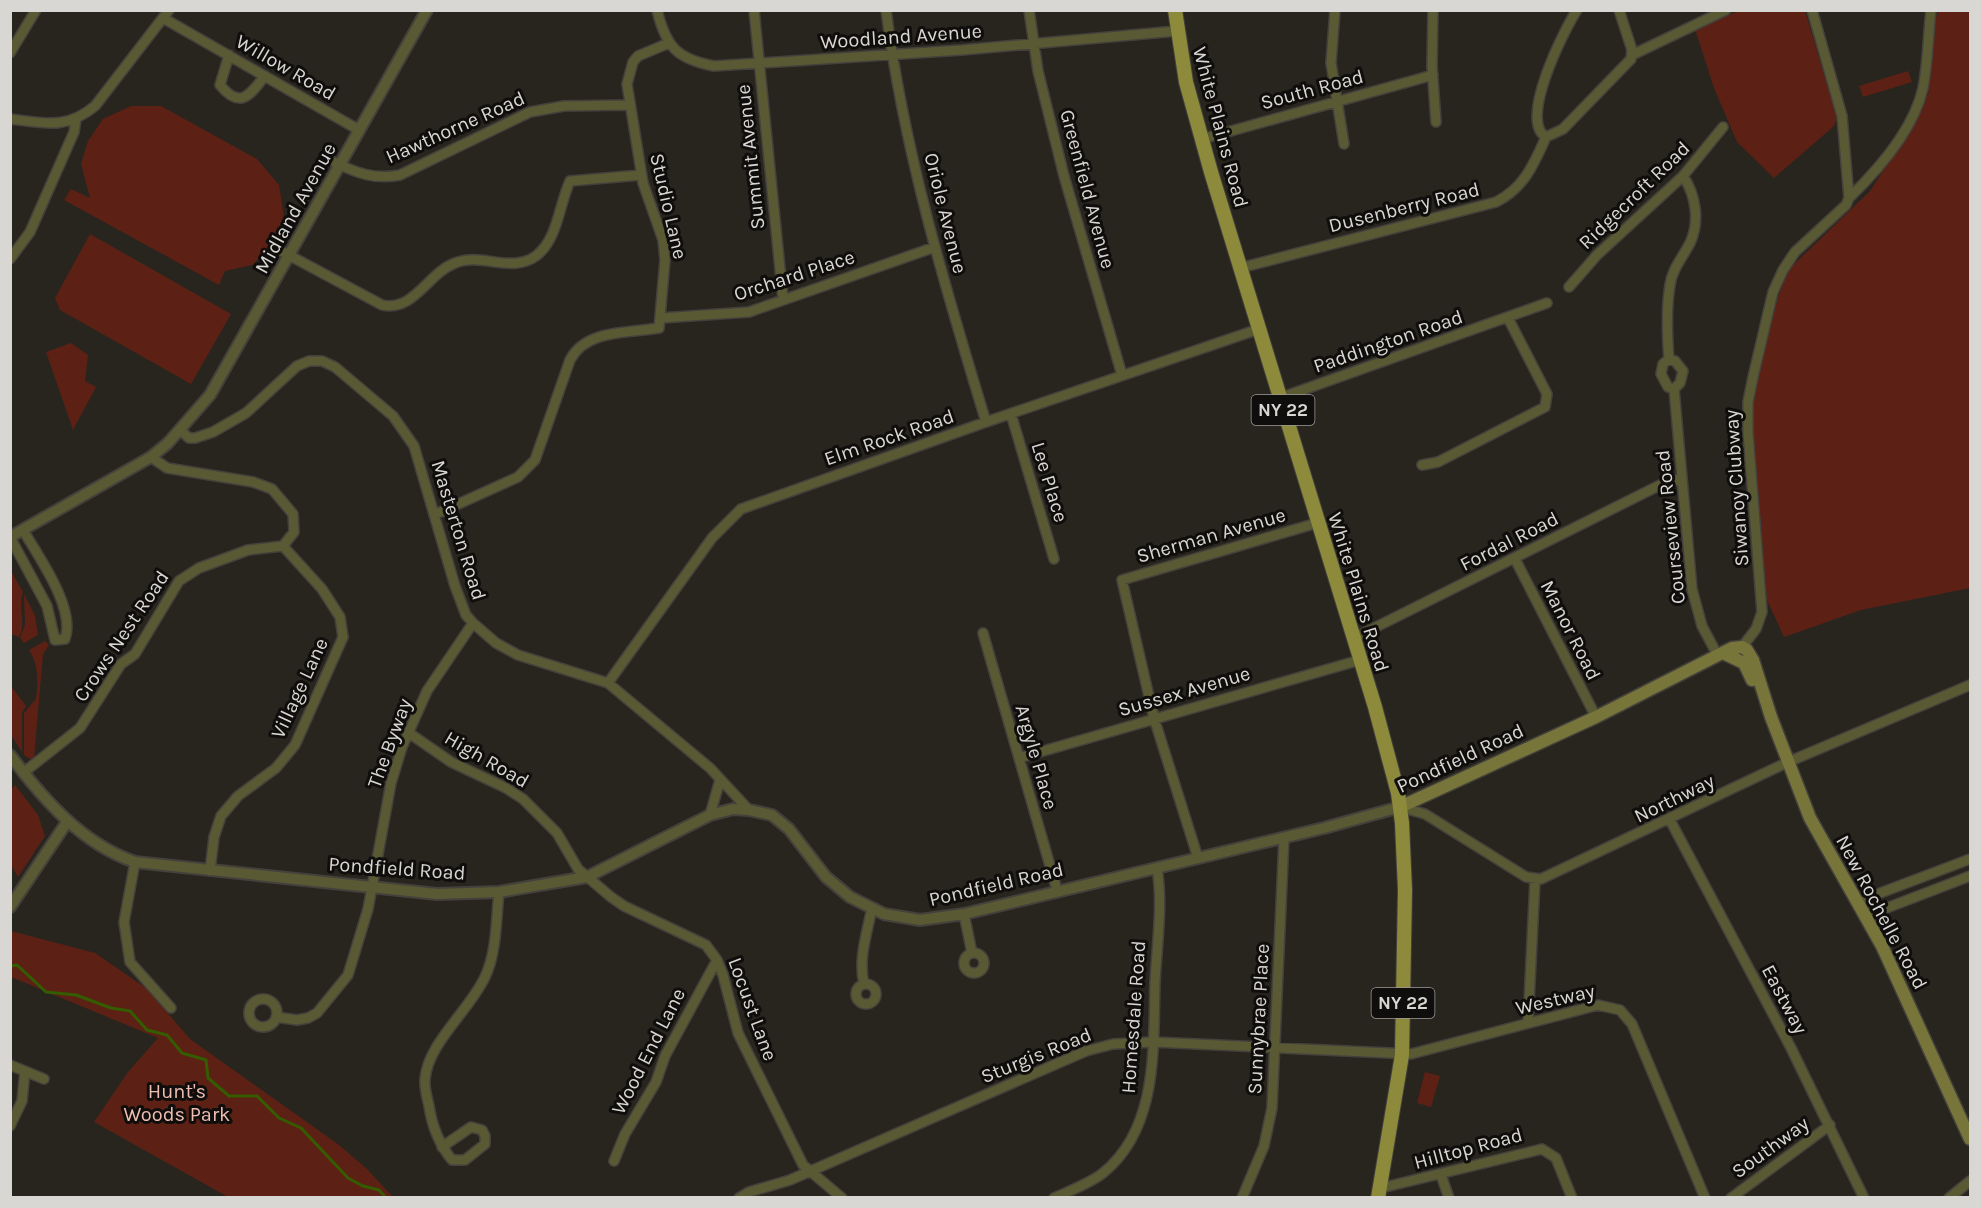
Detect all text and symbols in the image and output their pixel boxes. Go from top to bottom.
street label: Woodland Avenue [819,19,983,54]
street label: Willow Road [232,30,340,105]
street label: White Plains Road [1188,44,1253,210]
street label: South Road [1258,65,1366,114]
street label: Summit Avenue [731,83,770,231]
street label: Hawthorne Road [382,86,528,168]
street label: Greenfield Avenue [1055,107,1120,271]
street label: Ridgecroft Road [1574,137,1695,254]
street label: Midland Avenue [250,139,341,278]
street label: Oriole Avenue [919,150,972,276]
street label: Studio Lane [645,151,692,261]
street label: Dusenberry Road [1326,178,1482,237]
street label: Orchard Place [731,245,857,306]
street label: Paddington Road [1310,305,1466,378]
road number: NY 22 [1252,395,1314,425]
street label: Elm Rock Road [821,404,957,470]
street label: Siwanoy Clubway [1720,409,1753,567]
street label: Lee Place [1026,439,1073,525]
street label: Courseview Road [1651,449,1690,605]
street label: Masterton Road [426,458,491,603]
street label: Sherman Avenue [1134,503,1288,568]
street label: Fordal Road [1456,507,1562,576]
street label: White Plains Road [1323,510,1394,675]
street label: Crows Nest Road [69,566,174,706]
street label: Manor Road [1536,576,1606,684]
street label: Village Lane [266,634,333,742]
street label: Sussex Avenue [1115,662,1253,721]
street label: The Byway [363,695,416,791]
street label: Argyle Place [1011,702,1062,812]
street label: Pondfield Road [1393,719,1527,798]
street label: High Road [441,726,533,793]
street label: Northway [1630,769,1718,828]
street label: New Rochelle Road [1831,831,1932,993]
street label: Pondfield Road [328,852,466,885]
street label: Pondfield Road [927,858,1066,911]
street label: Homesdale Road [1117,940,1150,1094]
street label: Sunnybrae Place [1243,943,1274,1095]
street label: Locust Lane [723,954,782,1064]
street label: Eastway [1757,961,1812,1038]
street label: Westway [1513,979,1597,1020]
street label: Wood End Lane [607,984,690,1118]
road number: NY 22 [1372,988,1434,1018]
street label: Sturgis Road [978,1023,1095,1088]
park label: Hunt's Woods Park [124,1080,230,1126]
street label: Southway [1727,1112,1813,1183]
street label: Hilltop Road [1411,1123,1525,1174]

